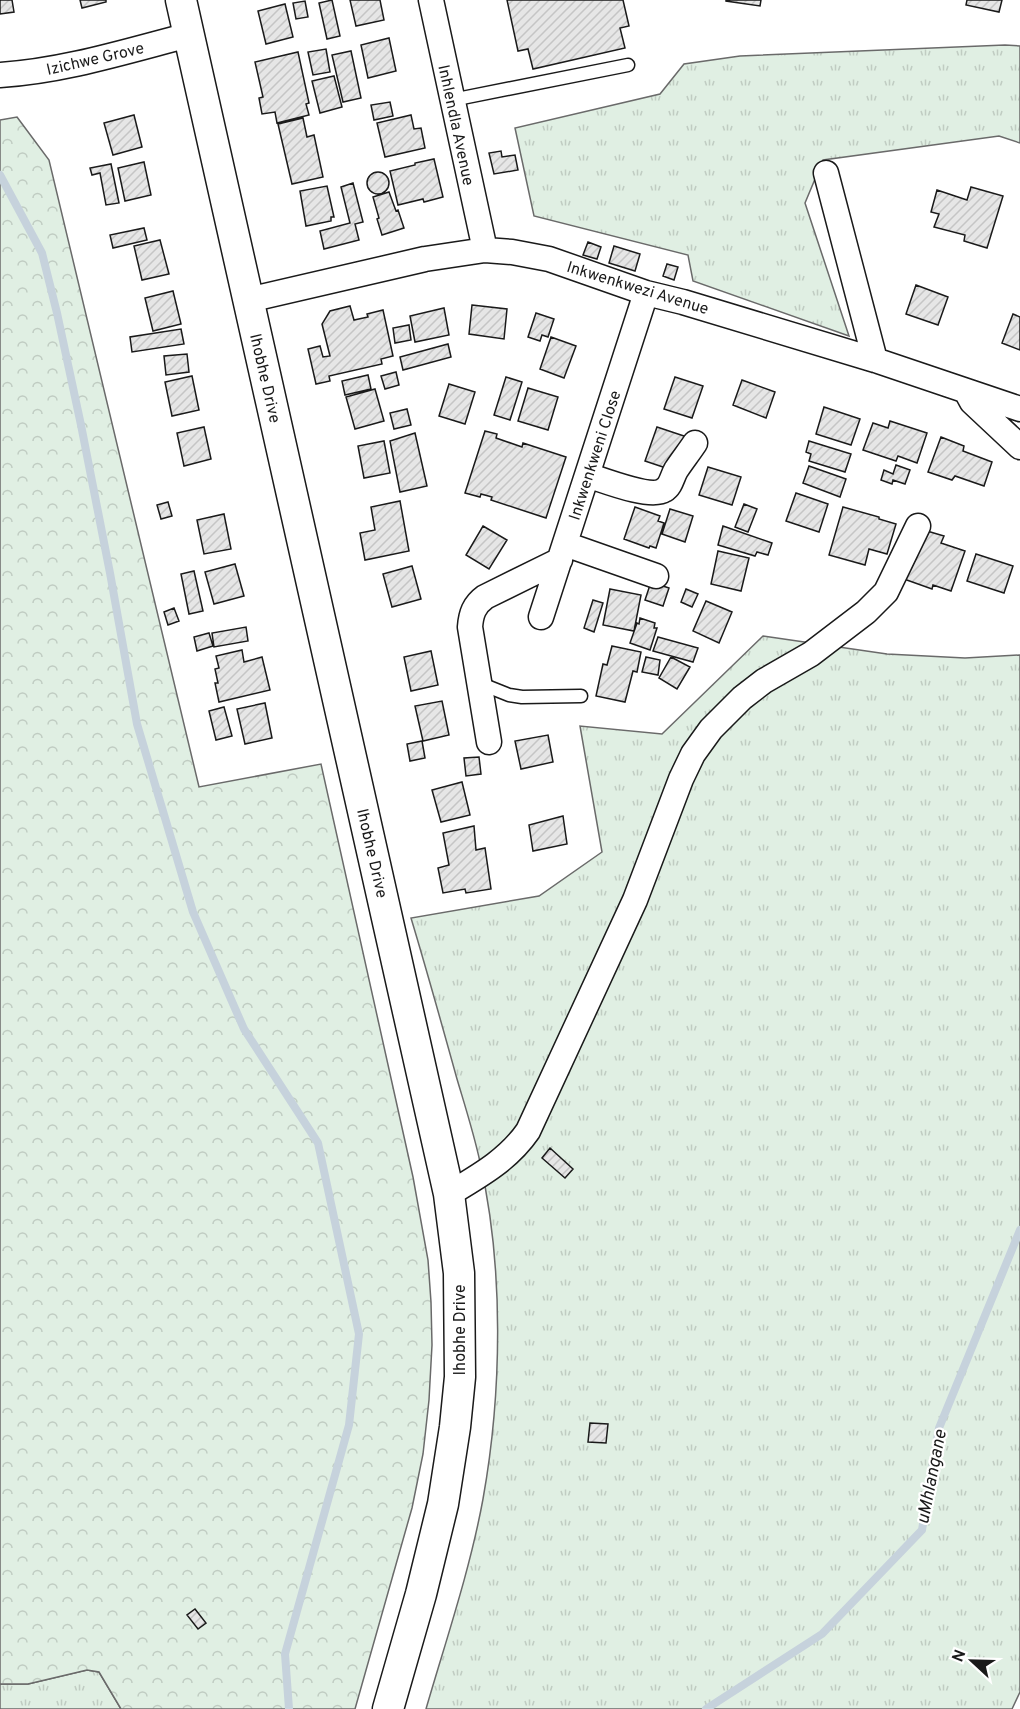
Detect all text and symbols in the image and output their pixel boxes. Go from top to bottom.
street label: Izichwe Grove [45,39,146,81]
street label: Inhlendla Avenue [432,63,478,188]
street label: Inkwenkwezi Avenue [564,258,711,320]
street label: Ihobhe Drive [244,332,284,425]
street label: Inkwenkweni Close [565,388,626,523]
street label: Ihobhe Drive [351,807,391,900]
street label: Ihobhe Drive [451,1284,471,1376]
water label: uMhlangane [912,1427,953,1526]
north arrow [942,1631,1002,1691]
text: N [949,1647,971,1665]

